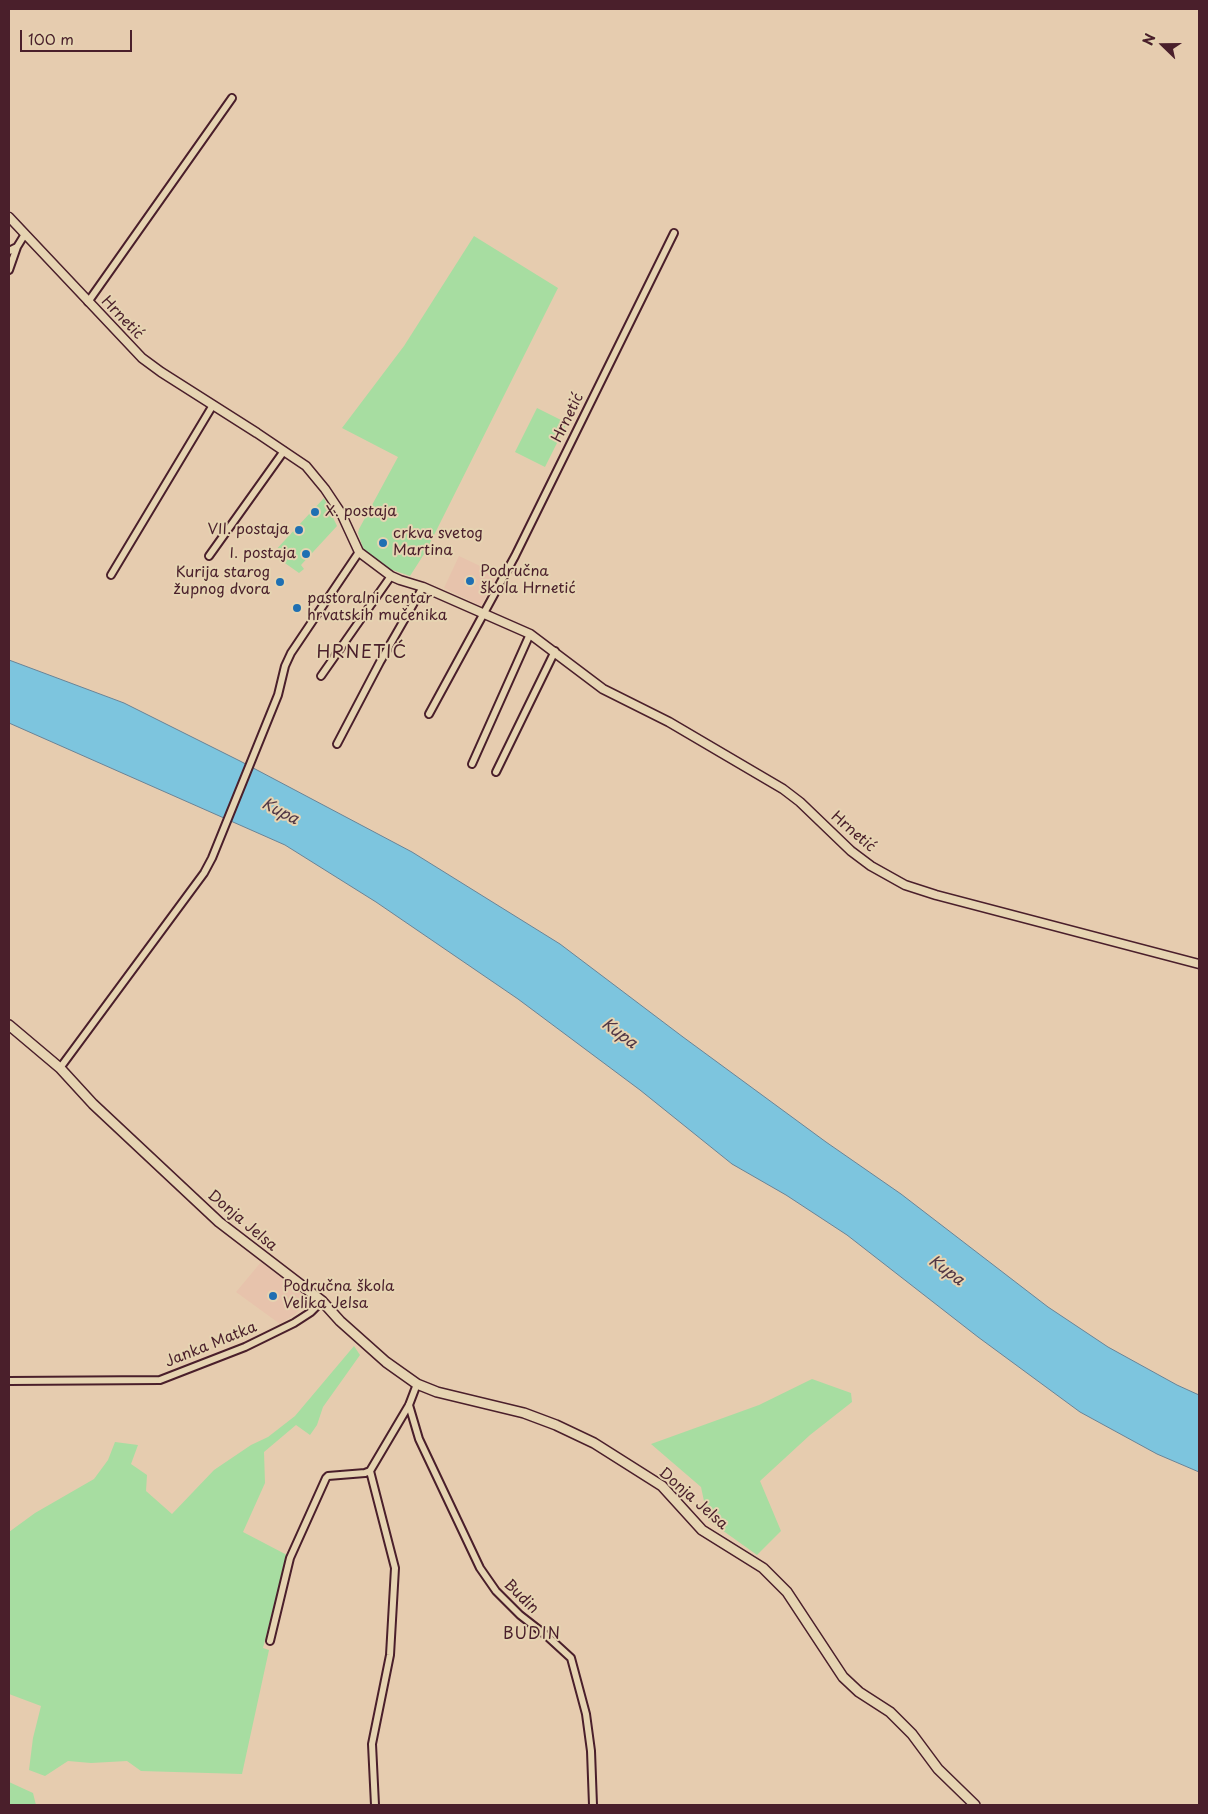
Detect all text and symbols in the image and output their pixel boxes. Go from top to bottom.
scale bar [22,20,135,52]
north arrow [1138,20,1188,70]
text: 100 m [28,27,74,50]
text: N [1137,30,1160,48]
street label: Hrnetić [97,293,147,343]
street label: Hrnetić [548,390,588,446]
place label: X. postaja [325,503,397,521]
marker: X. postaja [309,506,321,518]
place label: VII. postaja [207,521,289,539]
marker: VII. postaja [293,524,305,536]
place label: crkva svetog Martina [393,525,483,560]
marker: crkva svetog Martina [377,537,389,549]
place label: I. postaja [230,545,296,563]
marker: I. postaja [300,548,312,560]
place label: Područna škola Hrnetić [480,563,576,598]
place label: Kurija starog župnog dvora [174,564,270,599]
marker: Područna škola Hrnetić [464,575,476,587]
marker: Kurija starog župnog dvora [274,576,286,588]
place label: pastoralni centar hrvatskih mučenika [307,590,447,625]
marker: pastoralni centar hrvatskih mučenika [291,602,303,614]
district label: HRNETIĆ [316,642,408,664]
water label: Kupa [258,795,302,829]
street label: Hrnetić [827,808,879,856]
water label: Kupa [598,1015,640,1053]
street label: Donja Jelsa [204,1187,280,1255]
water label: Kupa [925,1252,967,1290]
place label: Područna škola Velika Jelsa [283,1278,394,1313]
marker: Područna škola Velika Jelsa [267,1290,279,1302]
street label: Janka Matka [163,1318,259,1372]
street label: Donja Jelsa [655,1464,731,1534]
street label: Budin [500,1576,542,1618]
district label: BUDIN [502,1625,562,1645]

